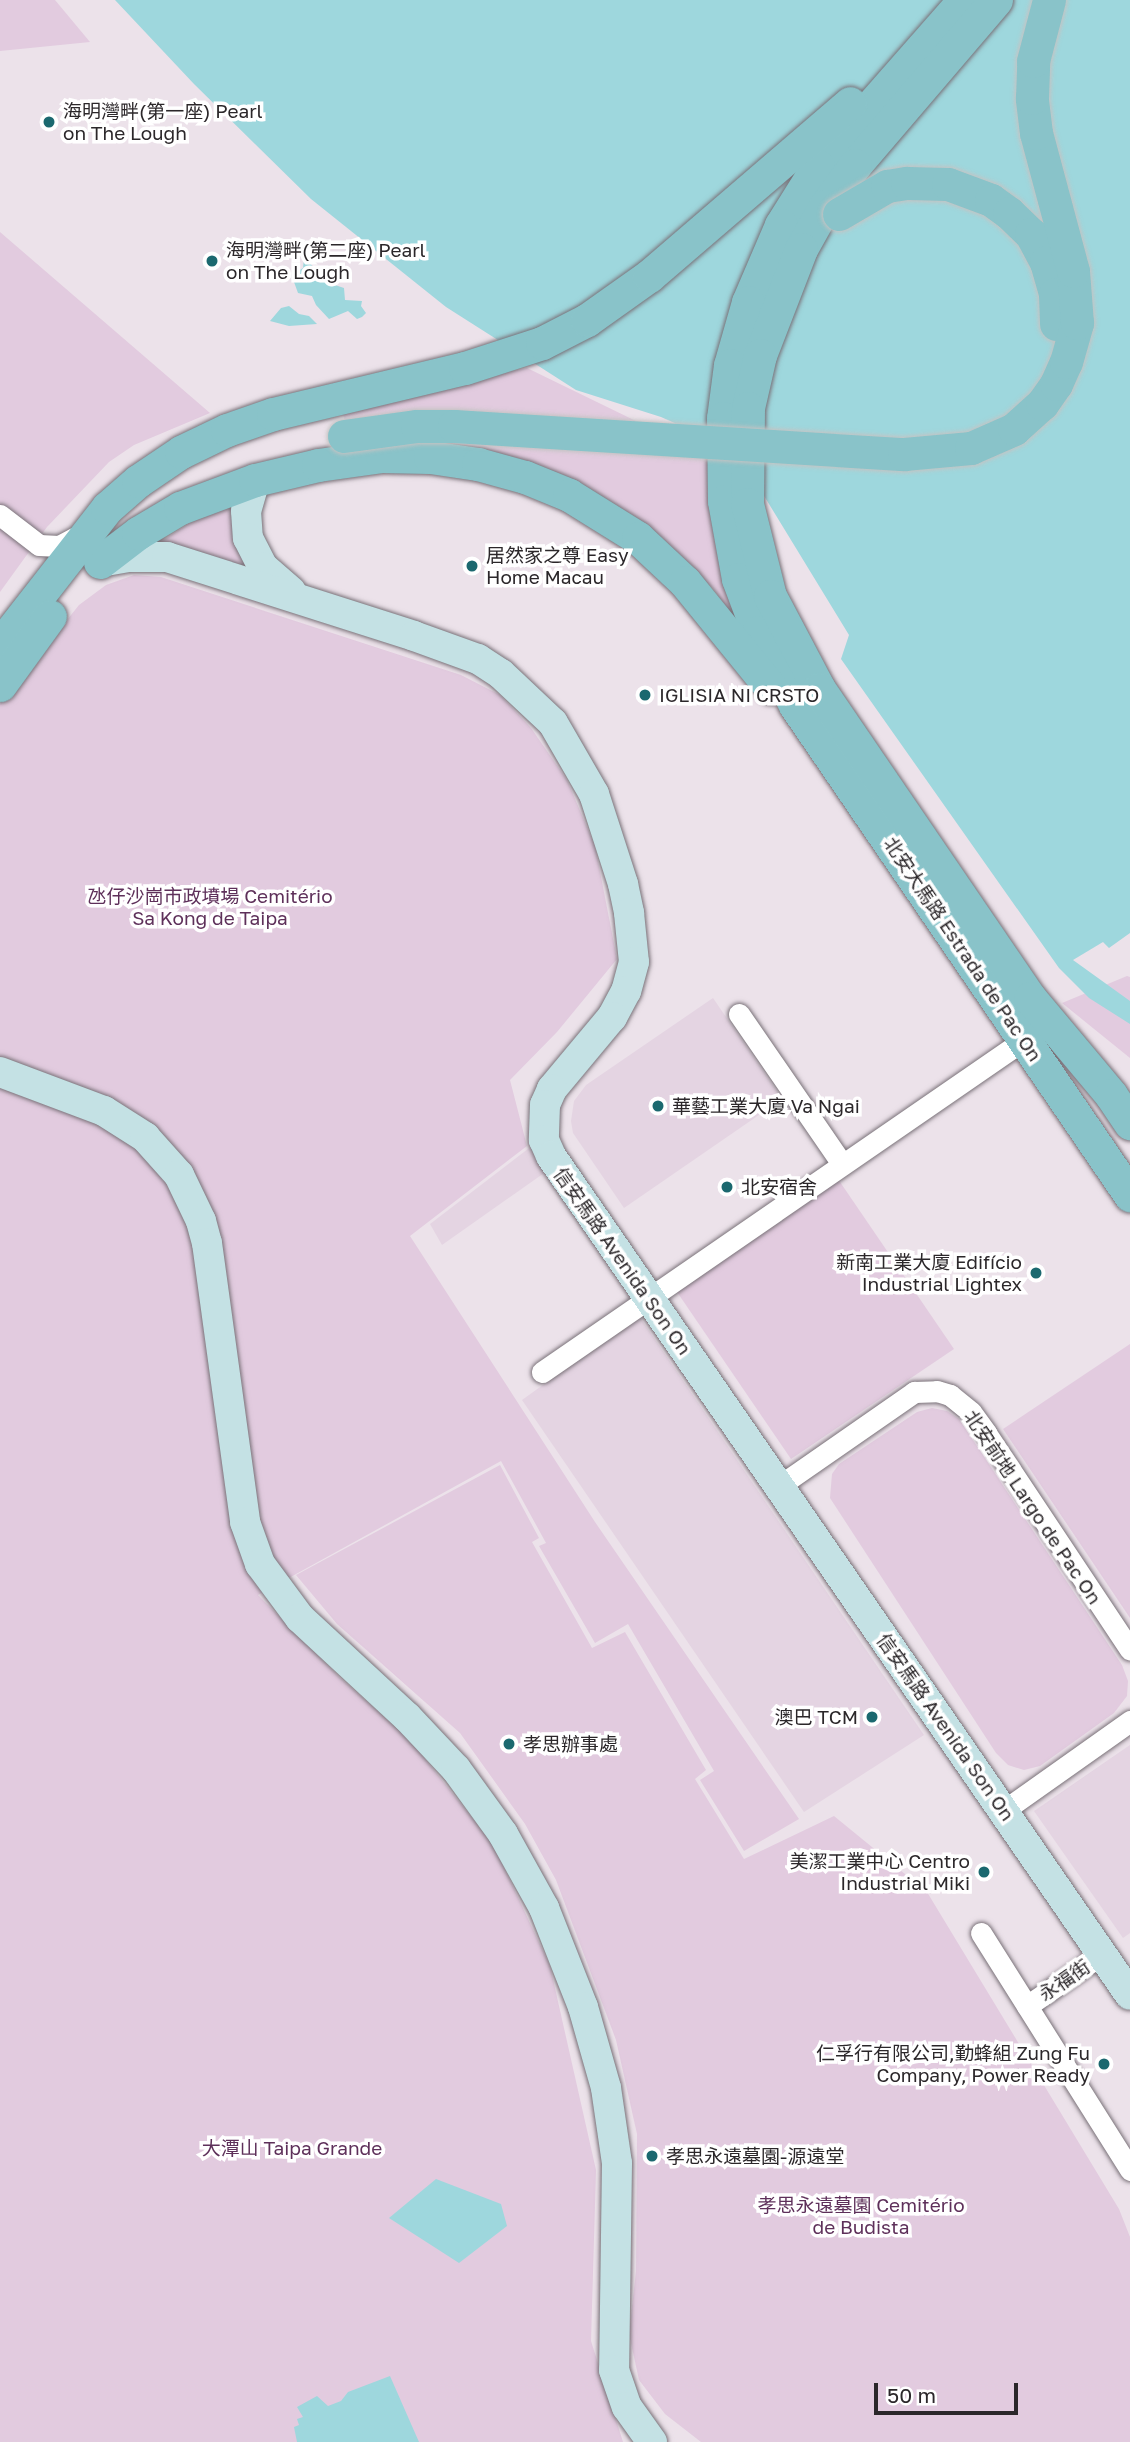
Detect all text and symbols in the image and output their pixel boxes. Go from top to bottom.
place label: 海明灣畔(第一座) Pearl on The Lough [63,100,263,144]
marker: 海明灣畔(第一座) Pearl on The Lough [41,114,57,130]
place label: 海明灣畔(第二座) Pearl on The Lough [226,239,426,283]
marker: 海明灣畔(第二座) Pearl on The Lough [204,253,220,269]
place label: 居然家之尊 Easy Home Macau [486,544,629,588]
marker: 居然家之尊 Easy Home Macau [464,558,480,574]
place label: IGLISIA NI CRSTO [659,684,819,706]
marker: IGLISIA NI CRSTO [637,687,653,703]
street label: 北安大馬路 Estrada de Pac On [879,833,1047,1065]
park label: 氹仔沙崗市政墳場 Cemitério Sa Kong de Taipa [87,885,333,929]
place label: 華藝工業大廈 Va Ngai [672,1095,860,1117]
marker: 華藝工業大廈 Va Ngai [650,1098,666,1114]
street label: 信安馬路 Avenida Son On [550,1163,696,1359]
place label: 北安宿舍 [741,1176,817,1198]
marker: 北安宿舍 [719,1179,735,1195]
place label: 新南工業大廈 Edifício Industrial Lightex [836,1251,1022,1295]
marker: 新南工業大廈 Edifício Industrial Lightex [1028,1265,1044,1281]
street label: 北安前地 Largo de Pac On [960,1406,1106,1608]
street label: 信安馬路 Avenida Son On [873,1629,1019,1825]
place label: 澳巴 TCM [775,1706,858,1728]
marker: 澳巴 TCM [864,1709,880,1725]
place label: 孝思辦事處 [523,1733,618,1755]
marker: 孝思辦事處 [501,1736,517,1752]
place label: 美潔工業中心 Centro Industrial Miki [790,1850,970,1894]
marker: 美潔工業中心 Centro Industrial Miki [976,1864,992,1880]
street label: 永福街 [1034,1954,1094,2006]
place label: 仁孚行有限公司,勤蜂組 Zung Fu Company, Power Ready [816,2042,1090,2086]
marker: 仁孚行有限公司,勤蜂組 Zung Fu Company, Power Ready [1096,2056,1112,2072]
park label: 大潭山 Taipa Grande [202,2137,382,2159]
place label: 孝思永遠墓園-源遠堂 [666,2145,844,2167]
marker: 孝思永遠墓園-源遠堂 [644,2148,660,2164]
park label: 孝思永遠墓園 Cemitério de Budista [757,2194,965,2238]
scale bar [878,2368,1021,2412]
text: 50 m [887,2382,936,2408]

